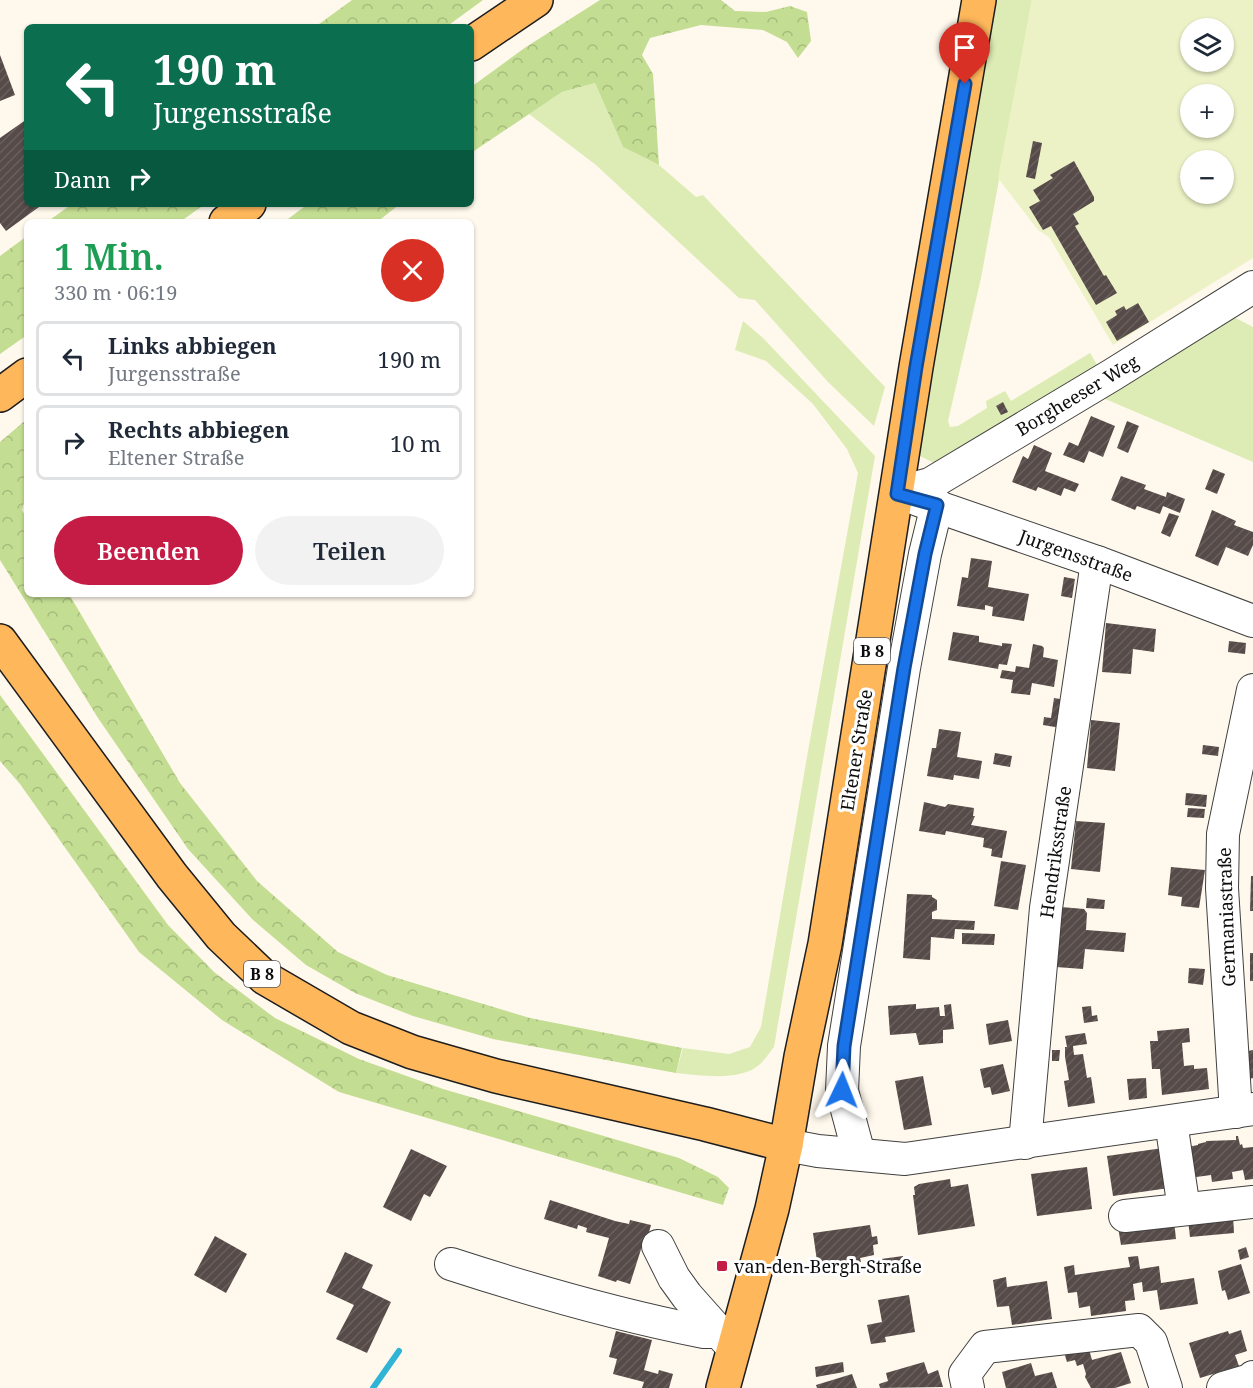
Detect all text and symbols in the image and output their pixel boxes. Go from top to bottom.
map controls [1180,18,1234,204]
button: layers [1180,18,1234,72]
pin [939,22,990,84]
icon: arrive [948,31,981,64]
text: 190 m [153,40,277,97]
icon: left [54,48,132,126]
button: + [1180,84,1234,138]
text: Jurgensstraße [153,94,332,131]
button: − [1180,150,1234,204]
icon: right [123,162,156,195]
text: Dann [54,164,111,194]
text: 1 Min. [54,232,164,281]
button: close [381,239,444,302]
text: 330 m · 06:19 [54,279,177,306]
text: Links abbiegen [108,330,277,360]
icon: left [57,342,90,375]
text: 190 m [378,344,441,374]
street label: Borgheeser Weg [1011,349,1143,441]
text: Jurgensstraße [108,360,241,387]
text: Rechts abbiegen [108,414,289,444]
icon: right [57,426,90,459]
text: 10 m [390,428,441,458]
text: Eltener Straße [108,444,244,471]
button: Beenden [54,516,243,585]
button: Teilen [255,516,444,585]
street label: Jurgensstraße [1015,523,1136,587]
road number: B 8 [854,638,890,664]
street label: Eltener Straße [835,687,877,813]
street label: Hendriksstraße [1034,784,1076,920]
street label: Germaniastraße [1212,847,1240,987]
road number: B 8 [244,961,280,987]
position arrow [810,1058,874,1122]
place label: van-den-Bergh-Straße [734,1254,922,1278]
marker: van-den-Bergh-Straße [715,1259,729,1273]

